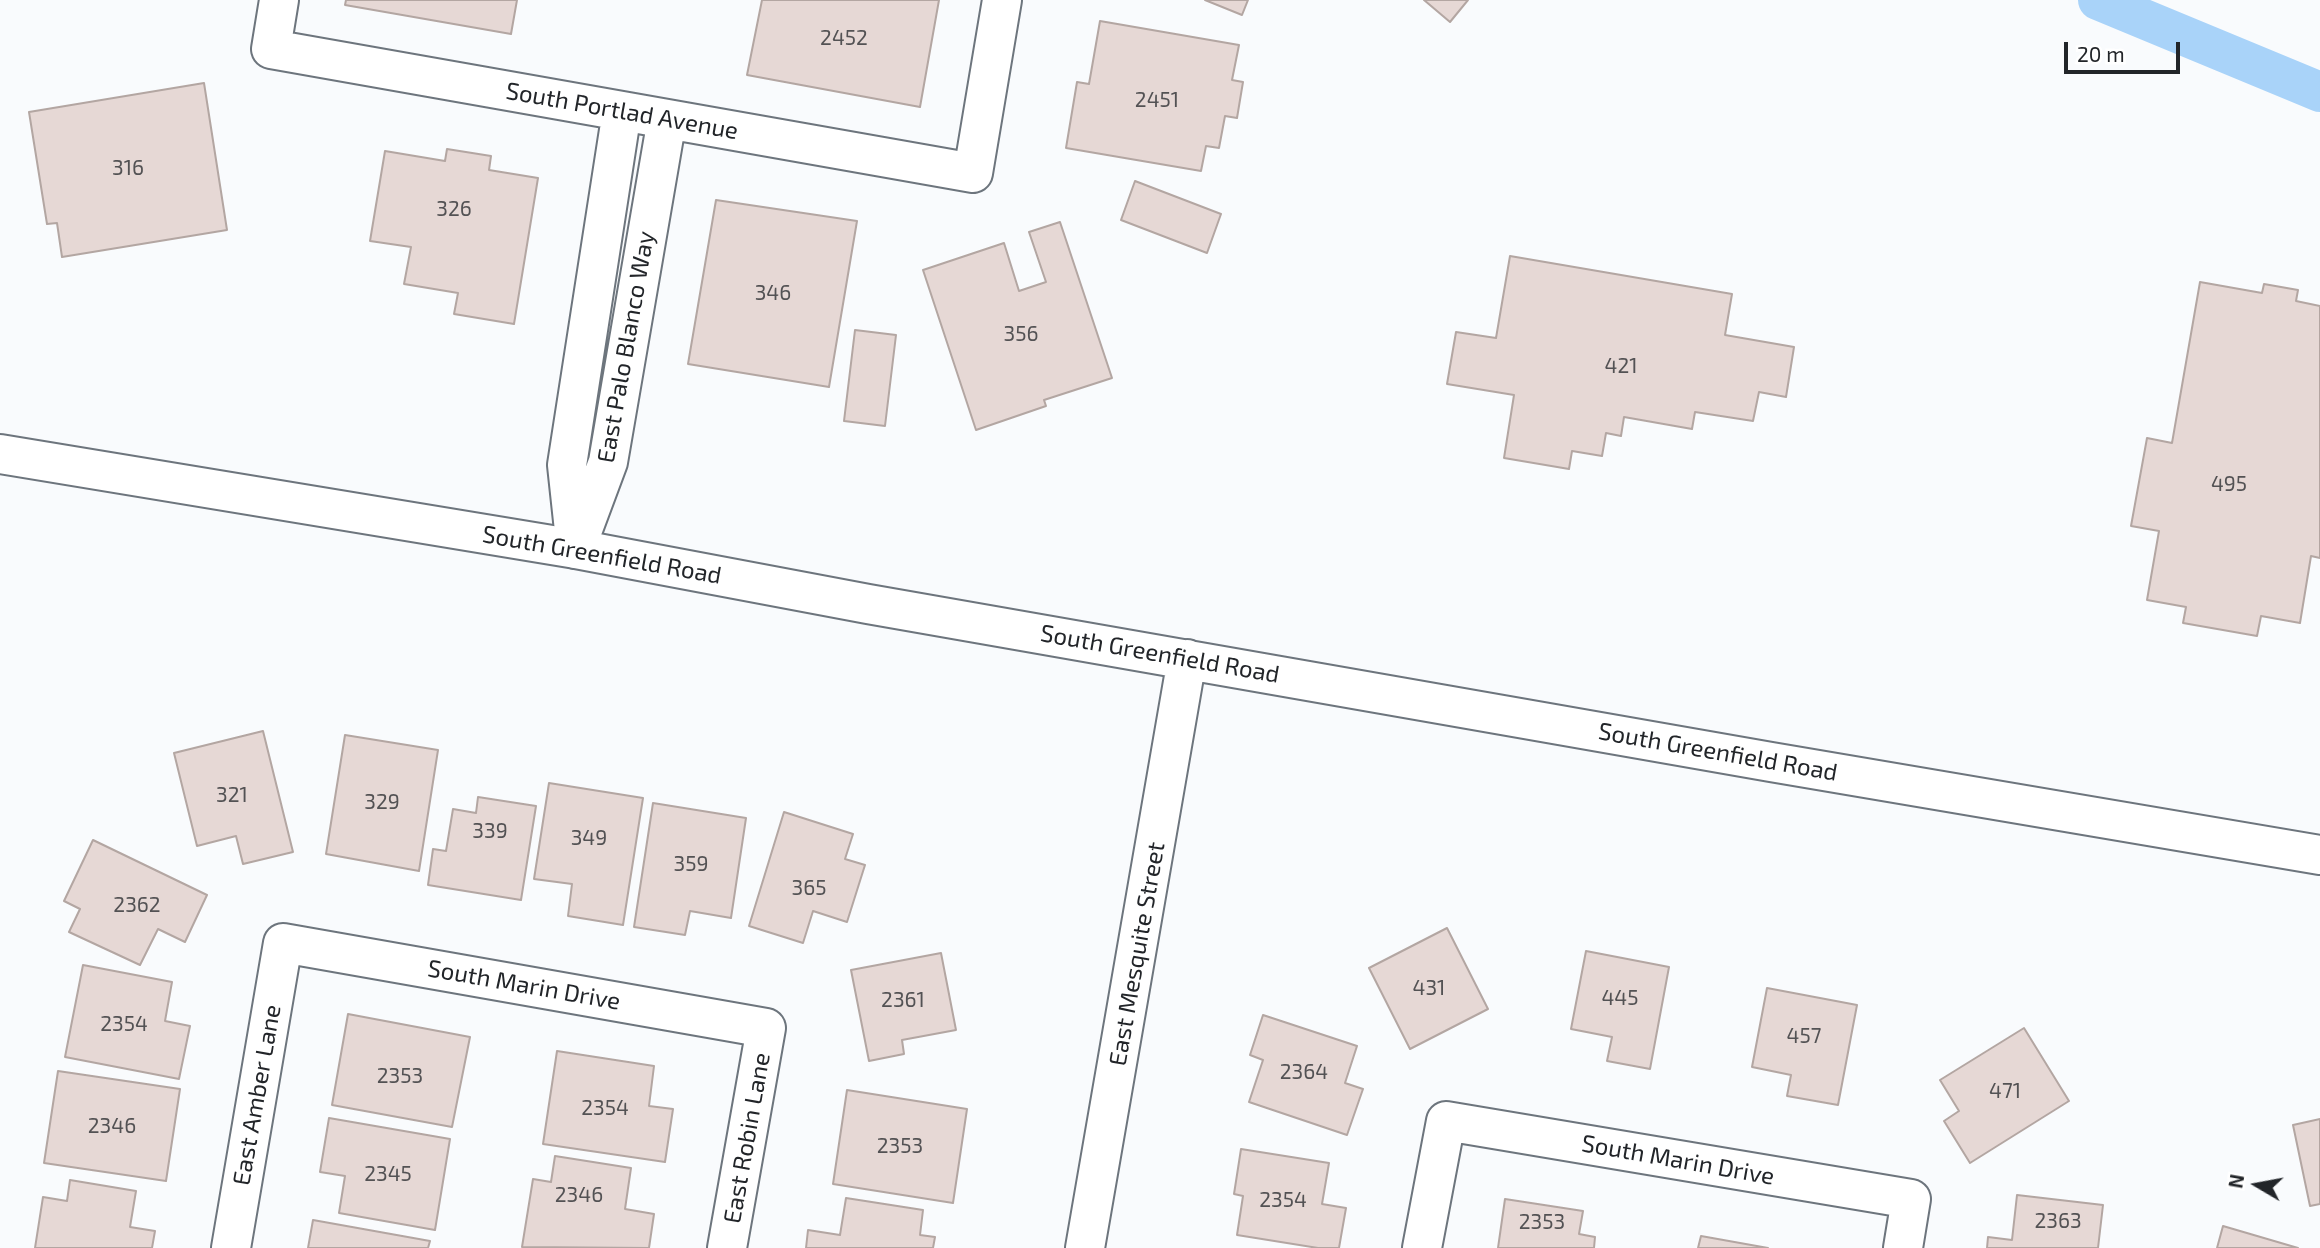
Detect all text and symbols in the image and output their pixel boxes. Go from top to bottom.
house number: 2452 [820,25,868,51]
scale bar [2068,28,2184,72]
text: 20 m [2077,41,2125,66]
street label: South Portlad Avenue [504,76,740,146]
house number: 2451 [1135,87,1179,113]
house number: 316 [112,155,144,181]
house number: 326 [436,196,472,222]
street label: East Palo Blanco Way [591,229,661,465]
house number: 346 [755,280,791,306]
house number: 356 [1004,321,1038,347]
house number: 421 [1604,353,1638,379]
house number: 495 [2211,471,2247,497]
street label: South Greenfield Road [480,520,724,590]
street label: South Greenfield Road [1038,619,1282,689]
street label: South Greenfield Road [1596,717,1840,787]
house number: 321 [216,782,248,808]
house number: 329 [364,789,400,815]
house number: 339 [472,818,508,844]
house number: 349 [571,825,607,851]
street label: East Mesquite Street [1103,840,1171,1068]
house number: 359 [674,851,708,877]
house number: 365 [792,875,826,901]
house number: 2362 [113,892,161,918]
street label: South Marin Drive [425,954,623,1016]
house number: 431 [1413,975,1445,1001]
house number: 445 [1601,985,1639,1011]
house number: 2361 [881,987,925,1013]
street label: East Amber Lane [227,1002,287,1188]
house number: 2354 [100,1011,148,1037]
house number: 457 [1787,1023,1821,1049]
street label: East Robin Lane [718,1050,776,1226]
house number: 2364 [1280,1059,1328,1085]
house number: 2353 [377,1063,423,1089]
house number: 471 [1989,1078,2021,1104]
house number: 2354 [581,1095,629,1121]
house number: 2346 [88,1113,136,1139]
street label: South Marin Drive [1579,1129,1777,1191]
house number: 2353 [877,1133,923,1159]
north arrow [2222,1150,2292,1220]
house number: 2345 [364,1161,412,1187]
text: N [2223,1173,2248,1190]
house number: 2346 [555,1182,603,1208]
house number: 2354 [1259,1187,1307,1213]
house number: 2363 [2034,1208,2082,1234]
house number: 2353 [1519,1209,1565,1235]

